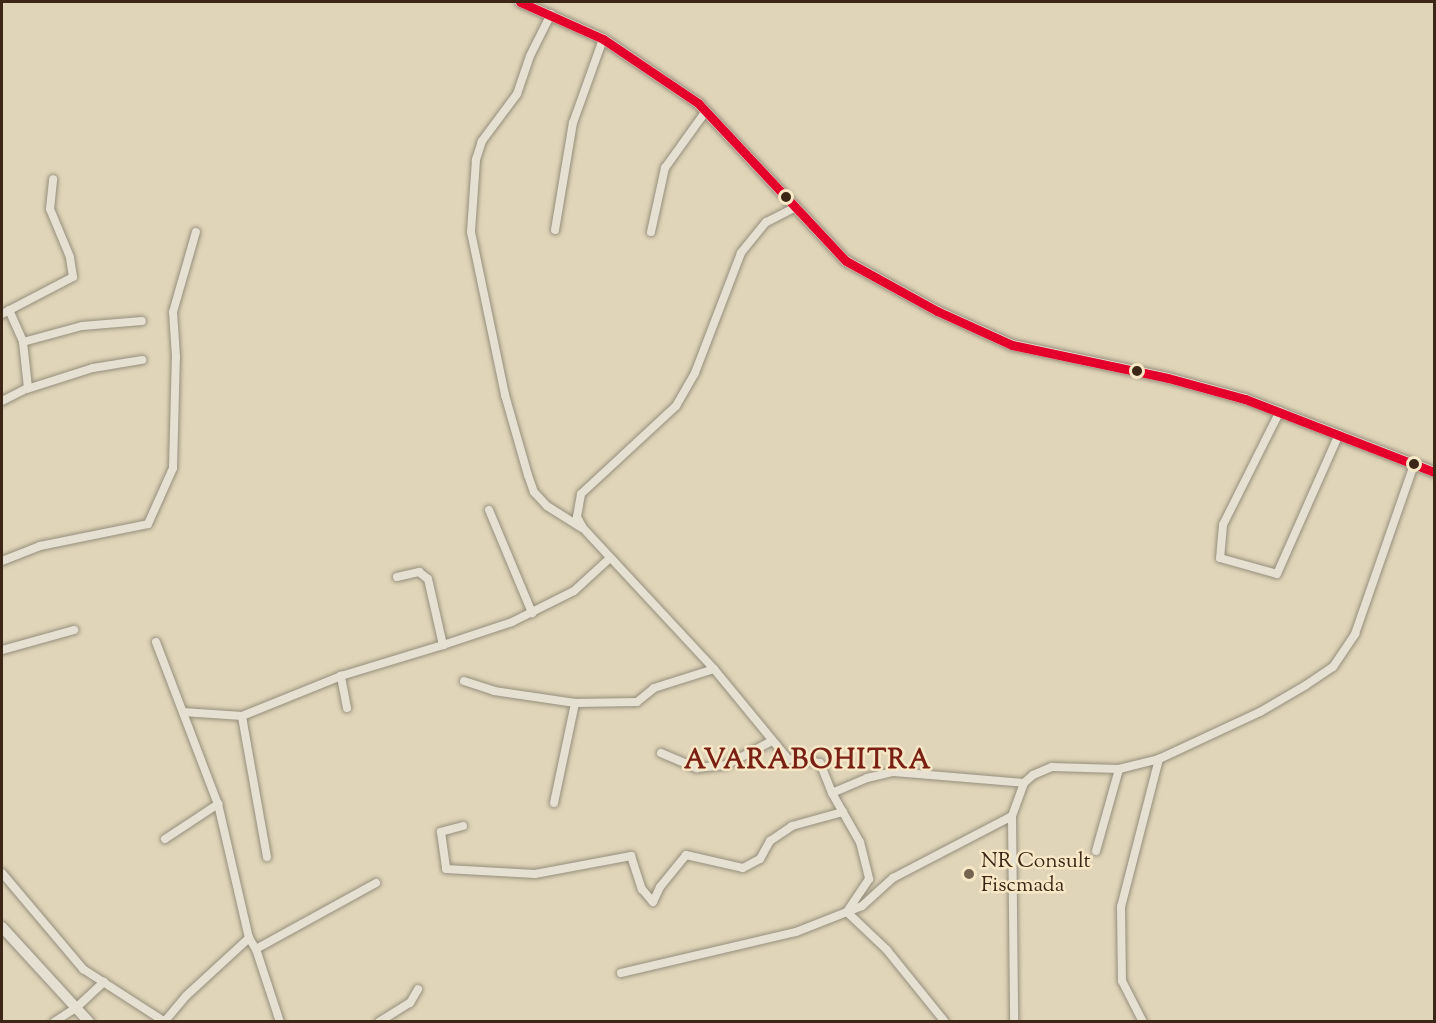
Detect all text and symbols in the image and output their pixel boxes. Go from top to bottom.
unlabelled marker [780,191,792,203]
unlabelled marker [1131,365,1143,377]
unlabelled marker [1408,458,1420,470]
district label: AVARABOHITRA [684,746,932,778]
place label: NR Consult Fiscmada [981,849,1091,899]
marker: NR Consult Fiscmada [962,867,976,881]

